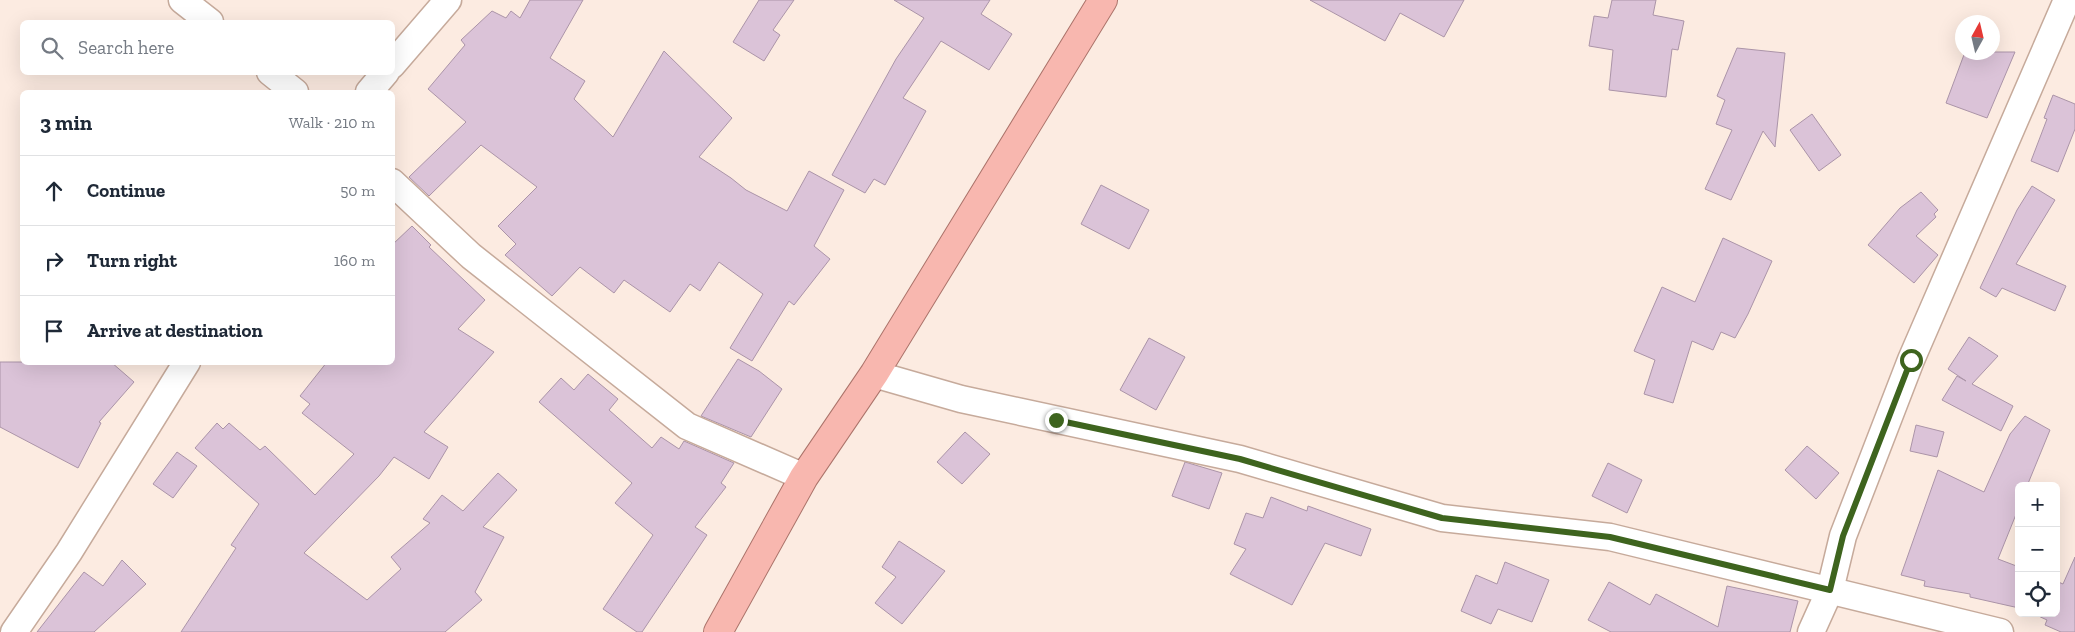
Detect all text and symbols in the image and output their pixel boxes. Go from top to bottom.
north arrow [1955,15,2000,60]
search box [20,20,395,75]
icon: search [38,34,66,62]
text: Search here [78,36,174,59]
text: 3 min [40,110,92,135]
text: Walk · 210 m [289,113,375,132]
icon: ahead [40,177,68,205]
text: Continue [87,179,165,202]
text: 50 m [340,181,375,200]
icon: right [40,247,68,275]
text: Turn right [87,249,177,272]
text: 160 m [334,251,375,270]
icon: arrive [40,317,68,345]
text: Arrive at destination [87,319,263,342]
route start [1900,349,1923,372]
route end [1045,409,1068,432]
map controls [2015,482,2060,617]
button: + [2015,482,2060,527]
button: − [2015,527,2060,572]
button: locate [2015,572,2060,617]

